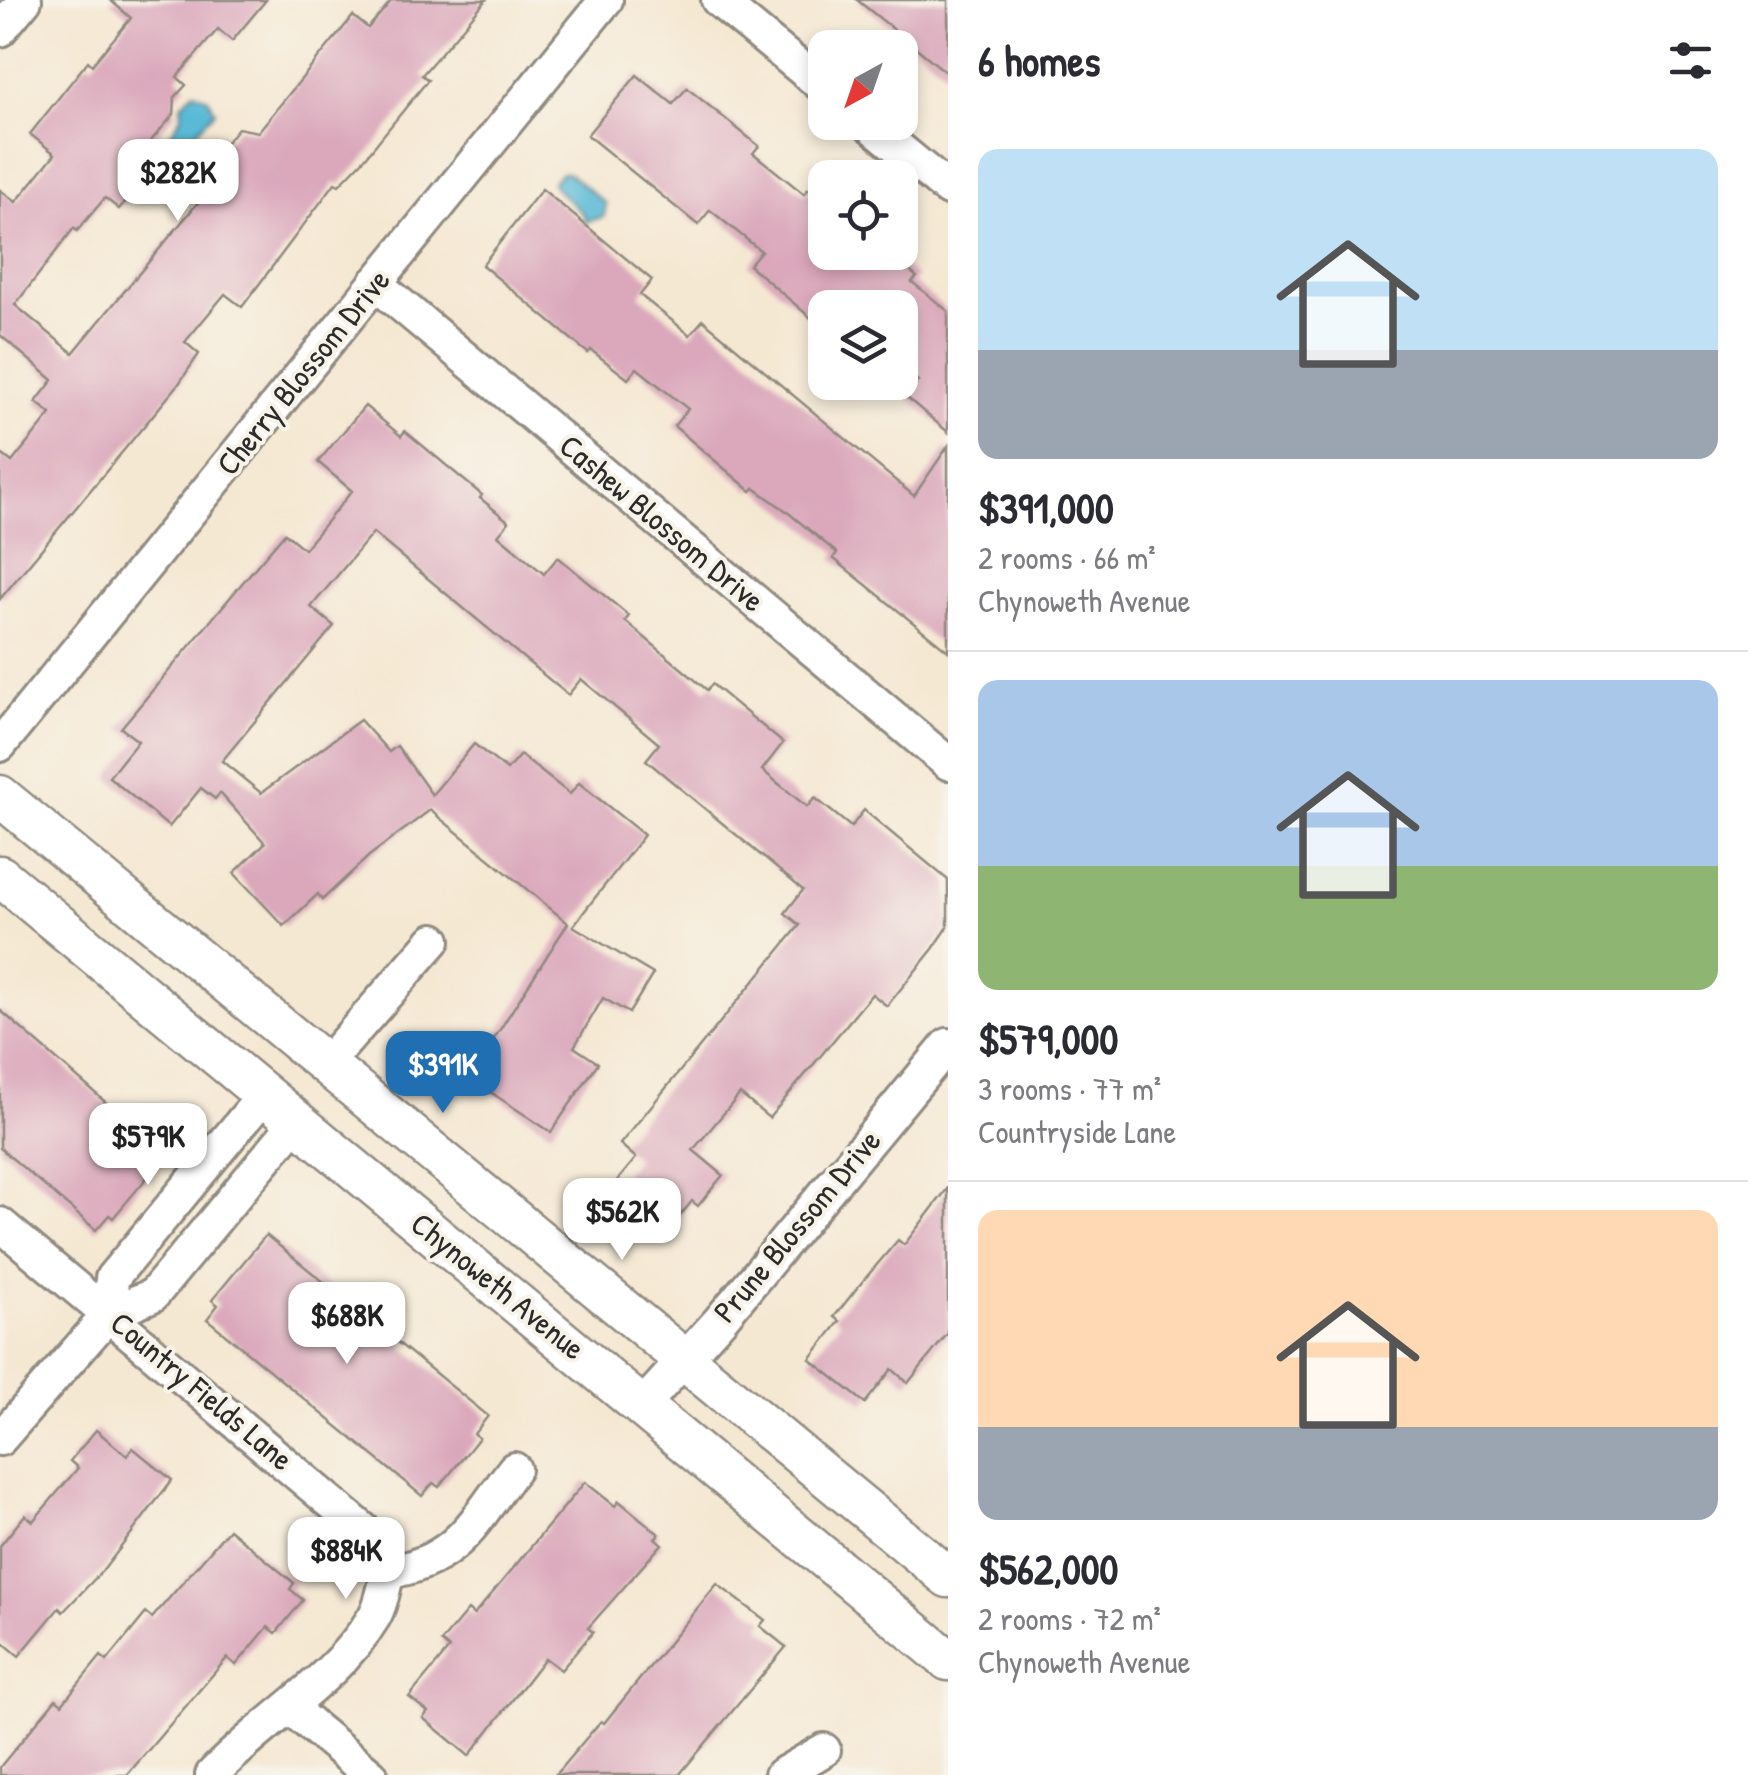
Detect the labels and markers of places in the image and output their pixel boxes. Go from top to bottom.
pin: $282K [108,139,248,224]
pin: $391K [373,1031,513,1116]
pin: $579K [78,1103,218,1188]
pin: $562K [552,1178,692,1263]
pin: $688K [277,1282,417,1367]
pin: $884K [276,1517,416,1602]

